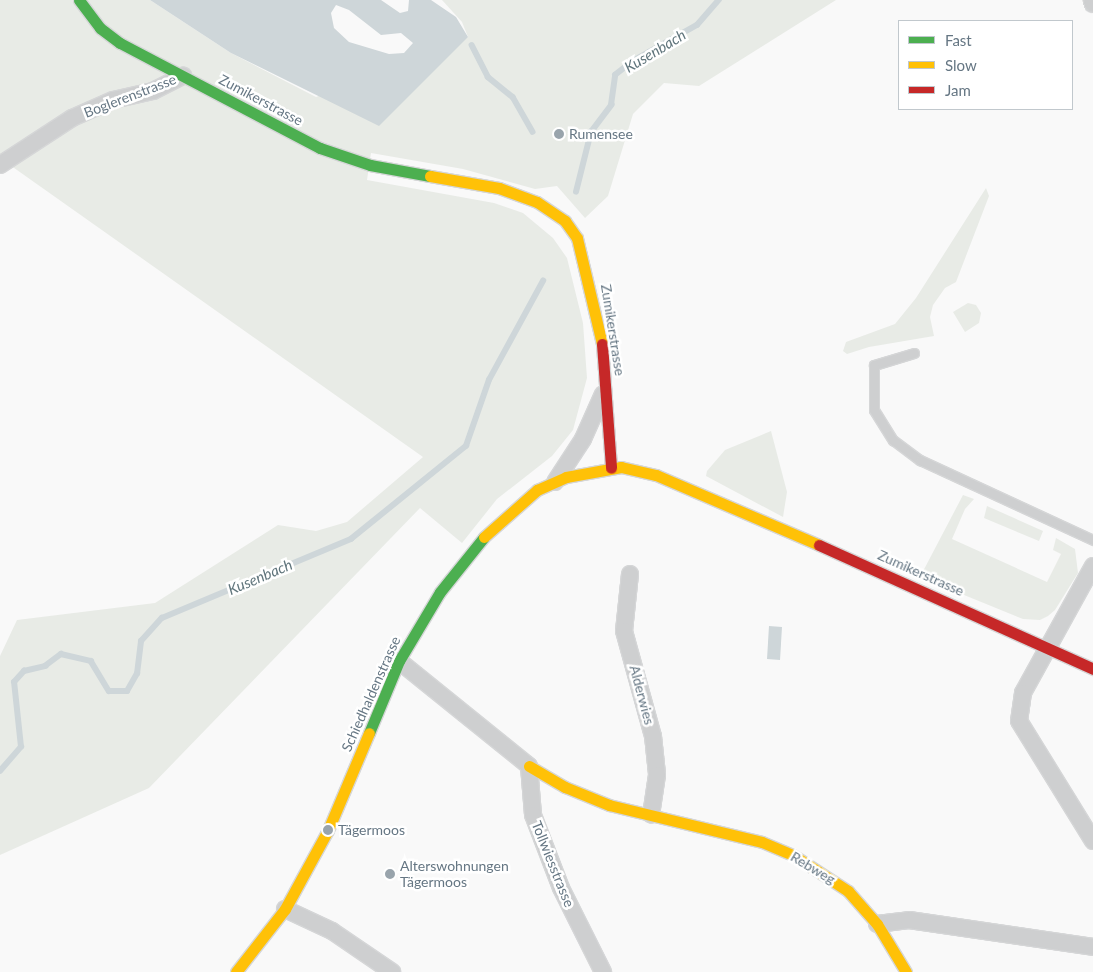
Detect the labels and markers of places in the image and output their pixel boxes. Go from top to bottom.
place label: Rumensee [569,126,633,142]
marker: Rumensee [553,128,565,140]
place label: Tägermoos [338,822,405,838]
marker: Tägermoos [322,824,334,836]
place label: Alterswohnungen Tägermoos [400,858,509,890]
marker: Alterswohnungen Tägermoos [384,868,396,880]

